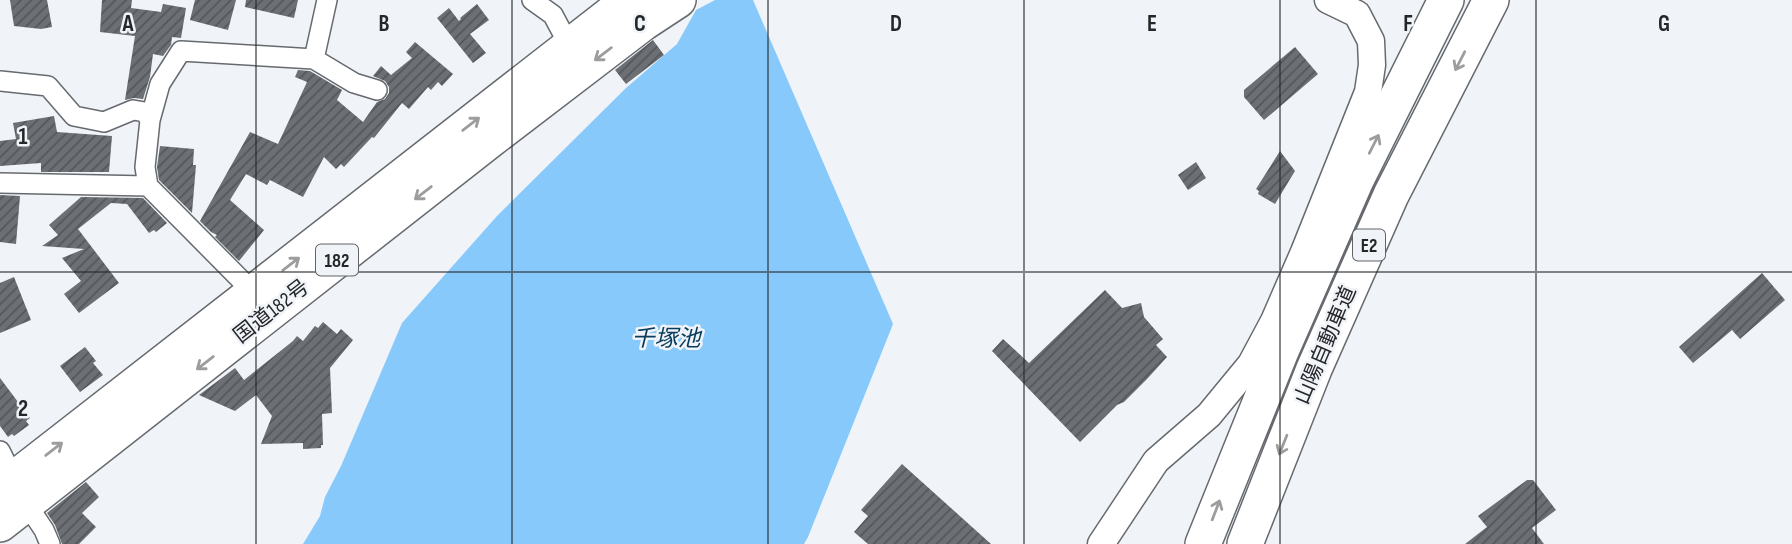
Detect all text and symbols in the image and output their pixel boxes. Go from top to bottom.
text: A [122,10,135,38]
text: B [379,10,390,38]
text: C [634,10,646,38]
text: D [890,10,902,38]
text: E [1147,10,1157,38]
text: F [1403,10,1413,38]
text: G [1658,10,1670,38]
one-way arrow [593,46,612,61]
one-way arrow [1452,50,1466,71]
one-way arrow [461,116,479,131]
text: 1 [18,123,28,151]
one-way arrow [1368,134,1382,155]
one-way arrow [414,185,432,201]
road number: E2 [1353,230,1385,260]
road number: 182 [316,244,358,276]
one-way arrow [282,256,300,271]
street label: 国道182号 [229,274,314,348]
street label: 山陽自動車道 [1289,282,1362,408]
water label: 千塚池 [632,325,703,353]
one-way arrow [196,356,214,371]
text: 2 [18,395,28,423]
one-way arrow [1276,434,1289,456]
one-way arrow [44,441,63,456]
one-way arrow [1211,500,1224,522]

